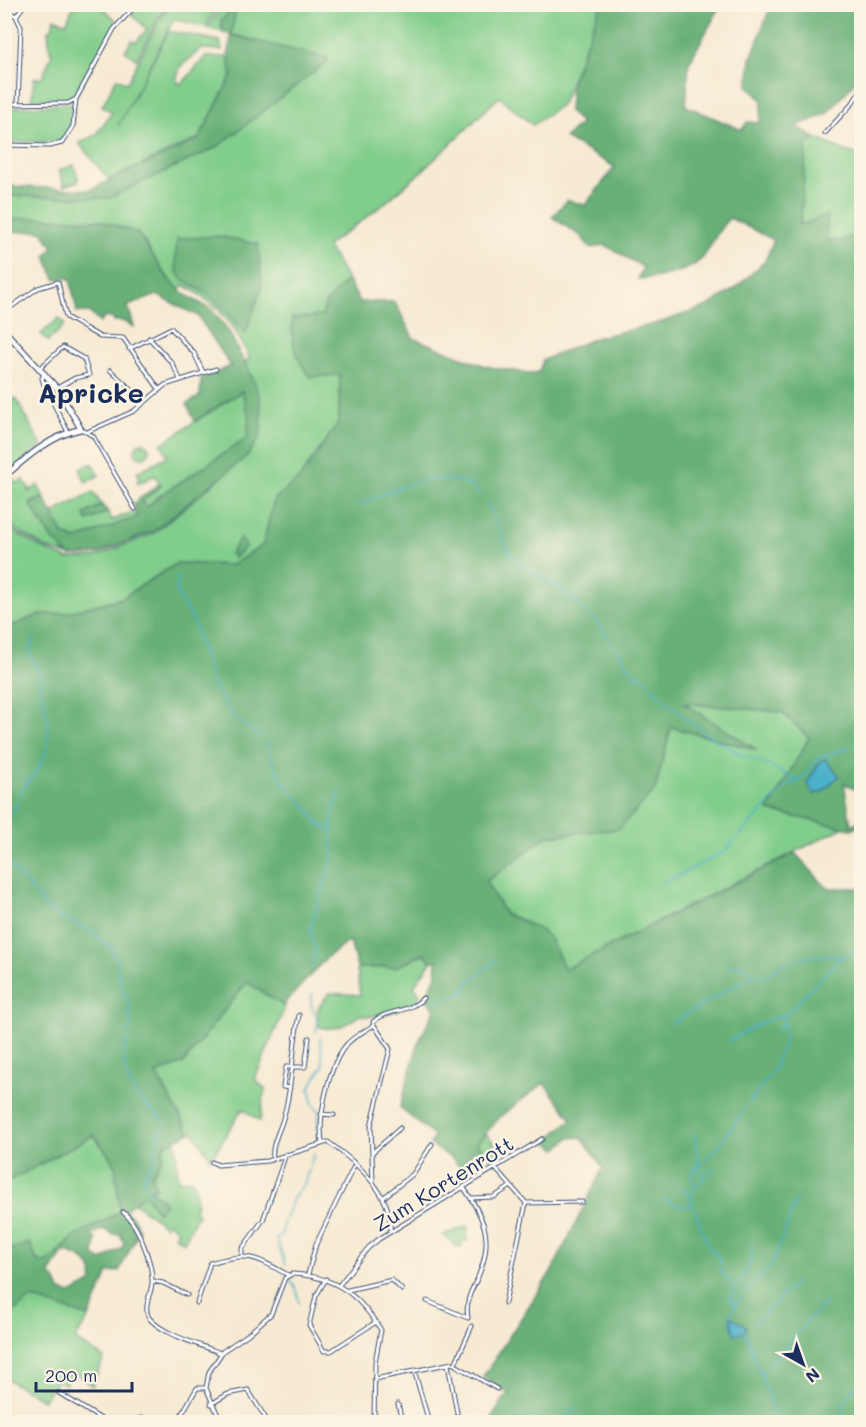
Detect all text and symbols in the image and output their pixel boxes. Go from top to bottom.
district label: Apricke [38,375,144,410]
street label: Zum Kortenrott [368,1129,518,1237]
north arrow [773,1334,833,1394]
scale bar [36,1355,132,1393]
text: 200 m [45,1363,97,1387]
text: N [802,1364,824,1388]

